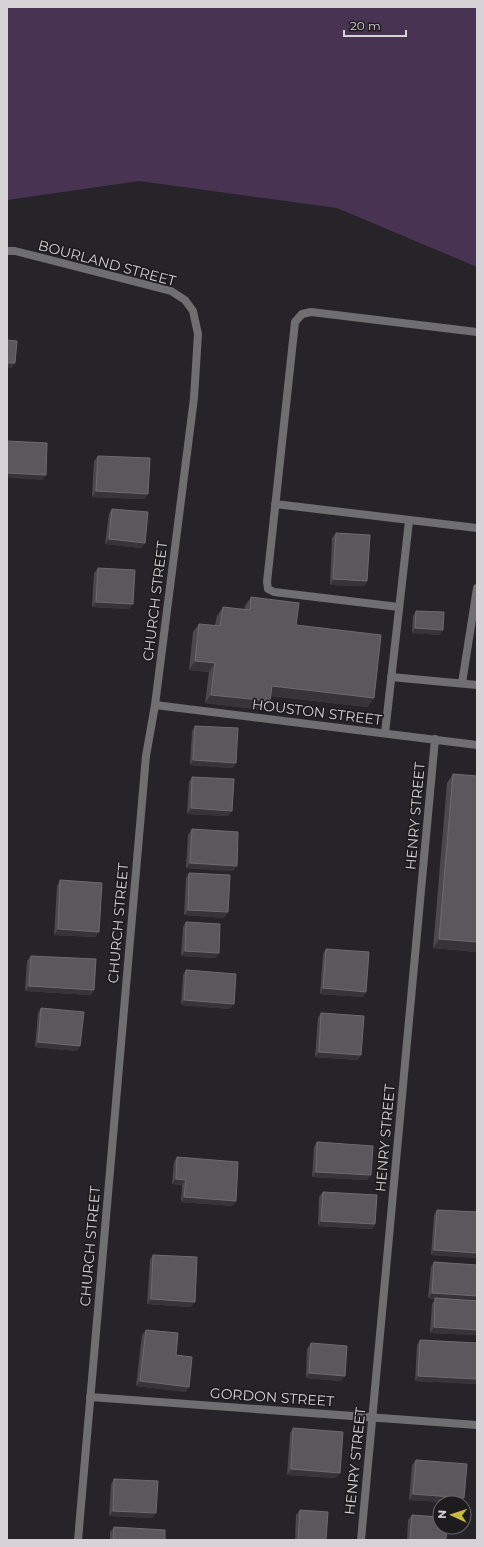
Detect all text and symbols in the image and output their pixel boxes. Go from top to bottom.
scale bar [344,12,406,38]
text: 20 m [350,18,381,33]
street label: BOURLAND STREET [36,236,178,290]
street label: CHURCH STREET [139,540,171,662]
street label: HOUSTON STREET [251,695,383,729]
street label: HENRY STREET [401,761,429,871]
street label: CHURCH STREET [104,862,132,984]
street label: HENRY STREET [371,1083,399,1193]
street label: CHURCH STREET [76,1185,104,1307]
street label: GORDON STREET [209,1384,335,1410]
street label: HENRY STREET [340,1406,370,1516]
north arrow [432,1495,472,1535]
text: N [435,1510,449,1519]

